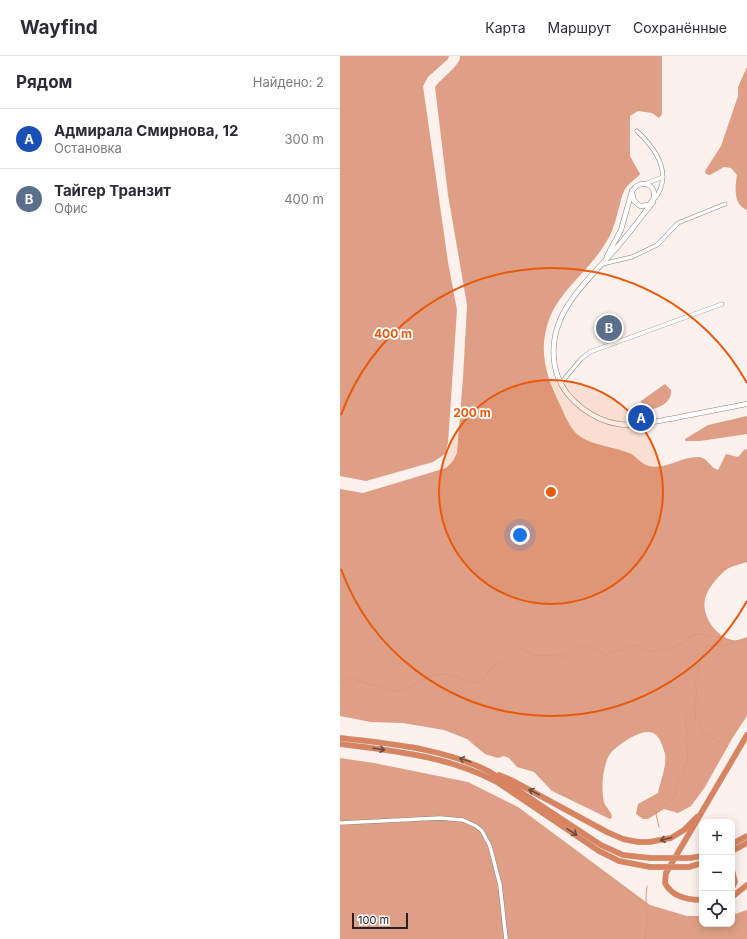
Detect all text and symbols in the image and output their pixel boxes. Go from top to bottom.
text: Wayfind [20,16,98,39]
text: Карта [485,19,526,36]
text: Маршрут [548,19,611,36]
text: Сохранённые [633,19,727,36]
text: Рядом [16,72,72,92]
text: Найдено: 2 [253,74,324,90]
text: Адмирала Смирнова, 12 [54,121,238,140]
text: A [24,131,34,147]
text: 300 m [285,131,324,147]
text: Остановка [54,140,122,156]
text: Тайгер Транзит [54,181,171,200]
text: B [25,191,33,207]
text: 400 m [284,191,324,207]
text: Офис [54,200,88,216]
pin: B [596,313,622,343]
text: 400 m [374,326,412,341]
pin: A [628,403,654,433]
text: 200 m [453,405,491,420]
centre of rings [544,485,558,499]
your location [510,525,530,545]
one-way arrow [372,745,385,753]
one-way arrow [460,756,472,764]
one-way arrow [528,788,540,795]
map controls [699,819,735,927]
button: + [699,819,735,855]
one-way arrow [566,828,577,836]
one-way arrow [660,836,673,844]
button: − [699,855,735,891]
button: locate [699,891,735,927]
scale bar [352,911,408,930]
text: 100 m [358,913,389,927]

